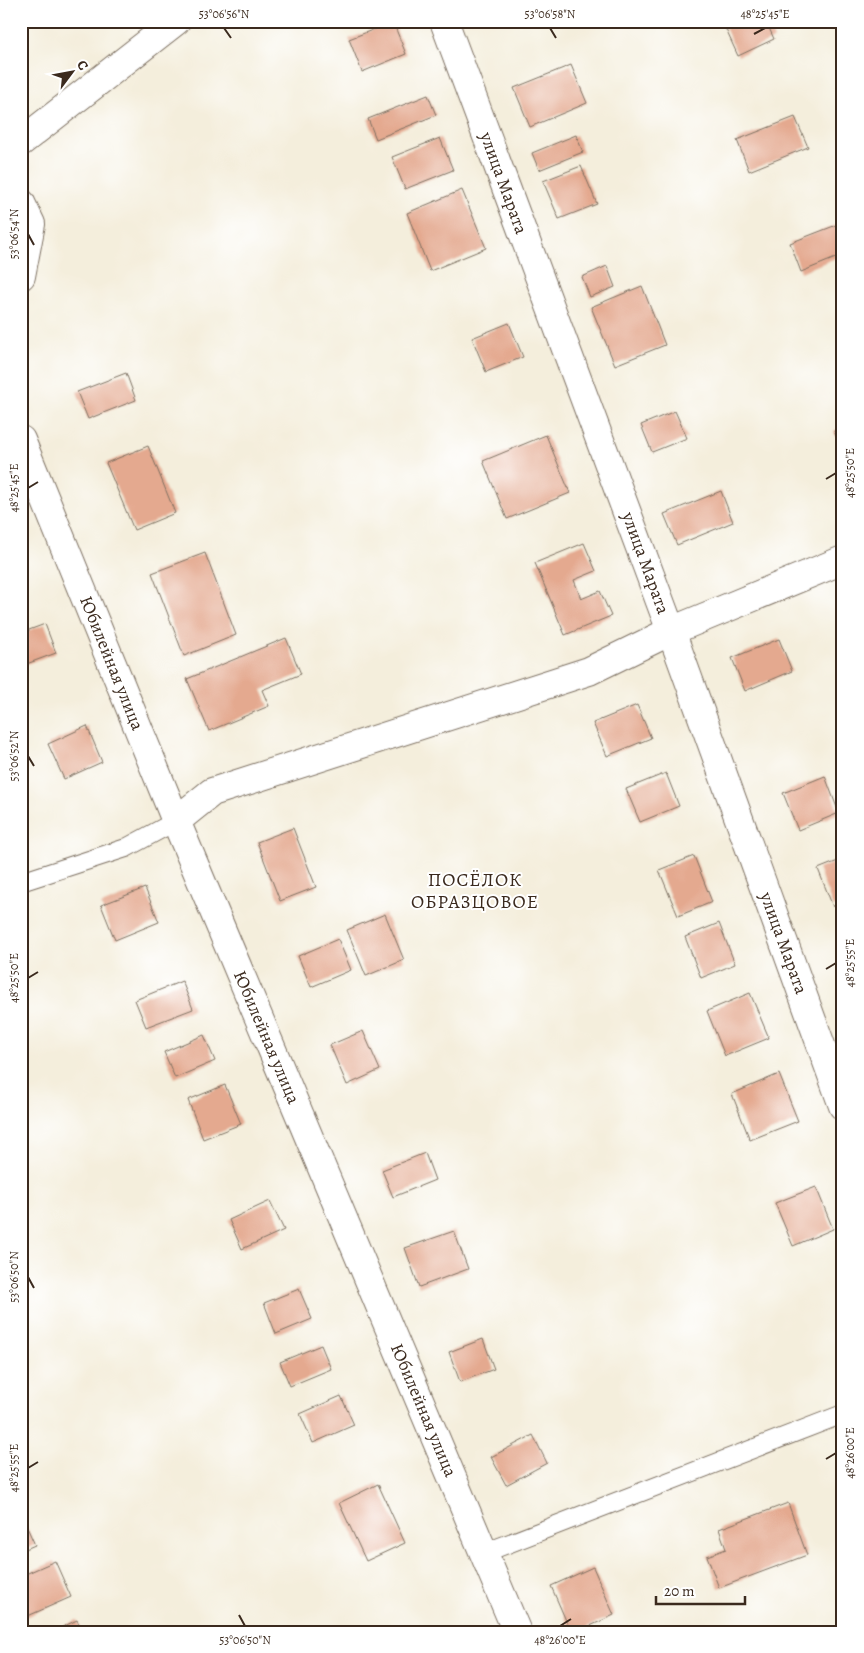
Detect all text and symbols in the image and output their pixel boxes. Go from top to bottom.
text: 53°06'56"N [199,6,250,22]
text: 53°06'58"N [524,6,576,22]
text: 48°25'45"E [740,6,790,22]
north arrow [48,48,98,98]
text: С [72,57,93,74]
street label: улица Марата [474,128,534,238]
text: 53°06'54"N [6,208,22,259]
text: 48°25'50"E [842,448,858,498]
text: 48°25'45"E [6,463,22,513]
street label: улица Марата [616,508,676,618]
street label: Юбилейная улица [74,592,150,734]
text: 53°06'52"N [6,730,22,781]
district label: ПОСЁЛОК ОБРАЗЦОВОЕ [411,867,539,915]
street label: улица Марата [754,888,814,998]
text: 48°25'55"E [842,939,858,987]
text: 48°25'50"E [6,953,22,1003]
street label: Юбилейная улица [228,967,306,1108]
text: 53°06'50"N [6,1251,22,1303]
street label: Юбилейная улица [385,1340,463,1481]
text: 48°26'00"E [842,1427,858,1479]
text: 48°25'55"E [6,1444,22,1492]
scale bar [656,1573,745,1605]
text: 20 m [664,1581,695,1601]
text: 53°06'50"N [219,1632,271,1648]
text: 48°26'00"E [534,1632,586,1648]

